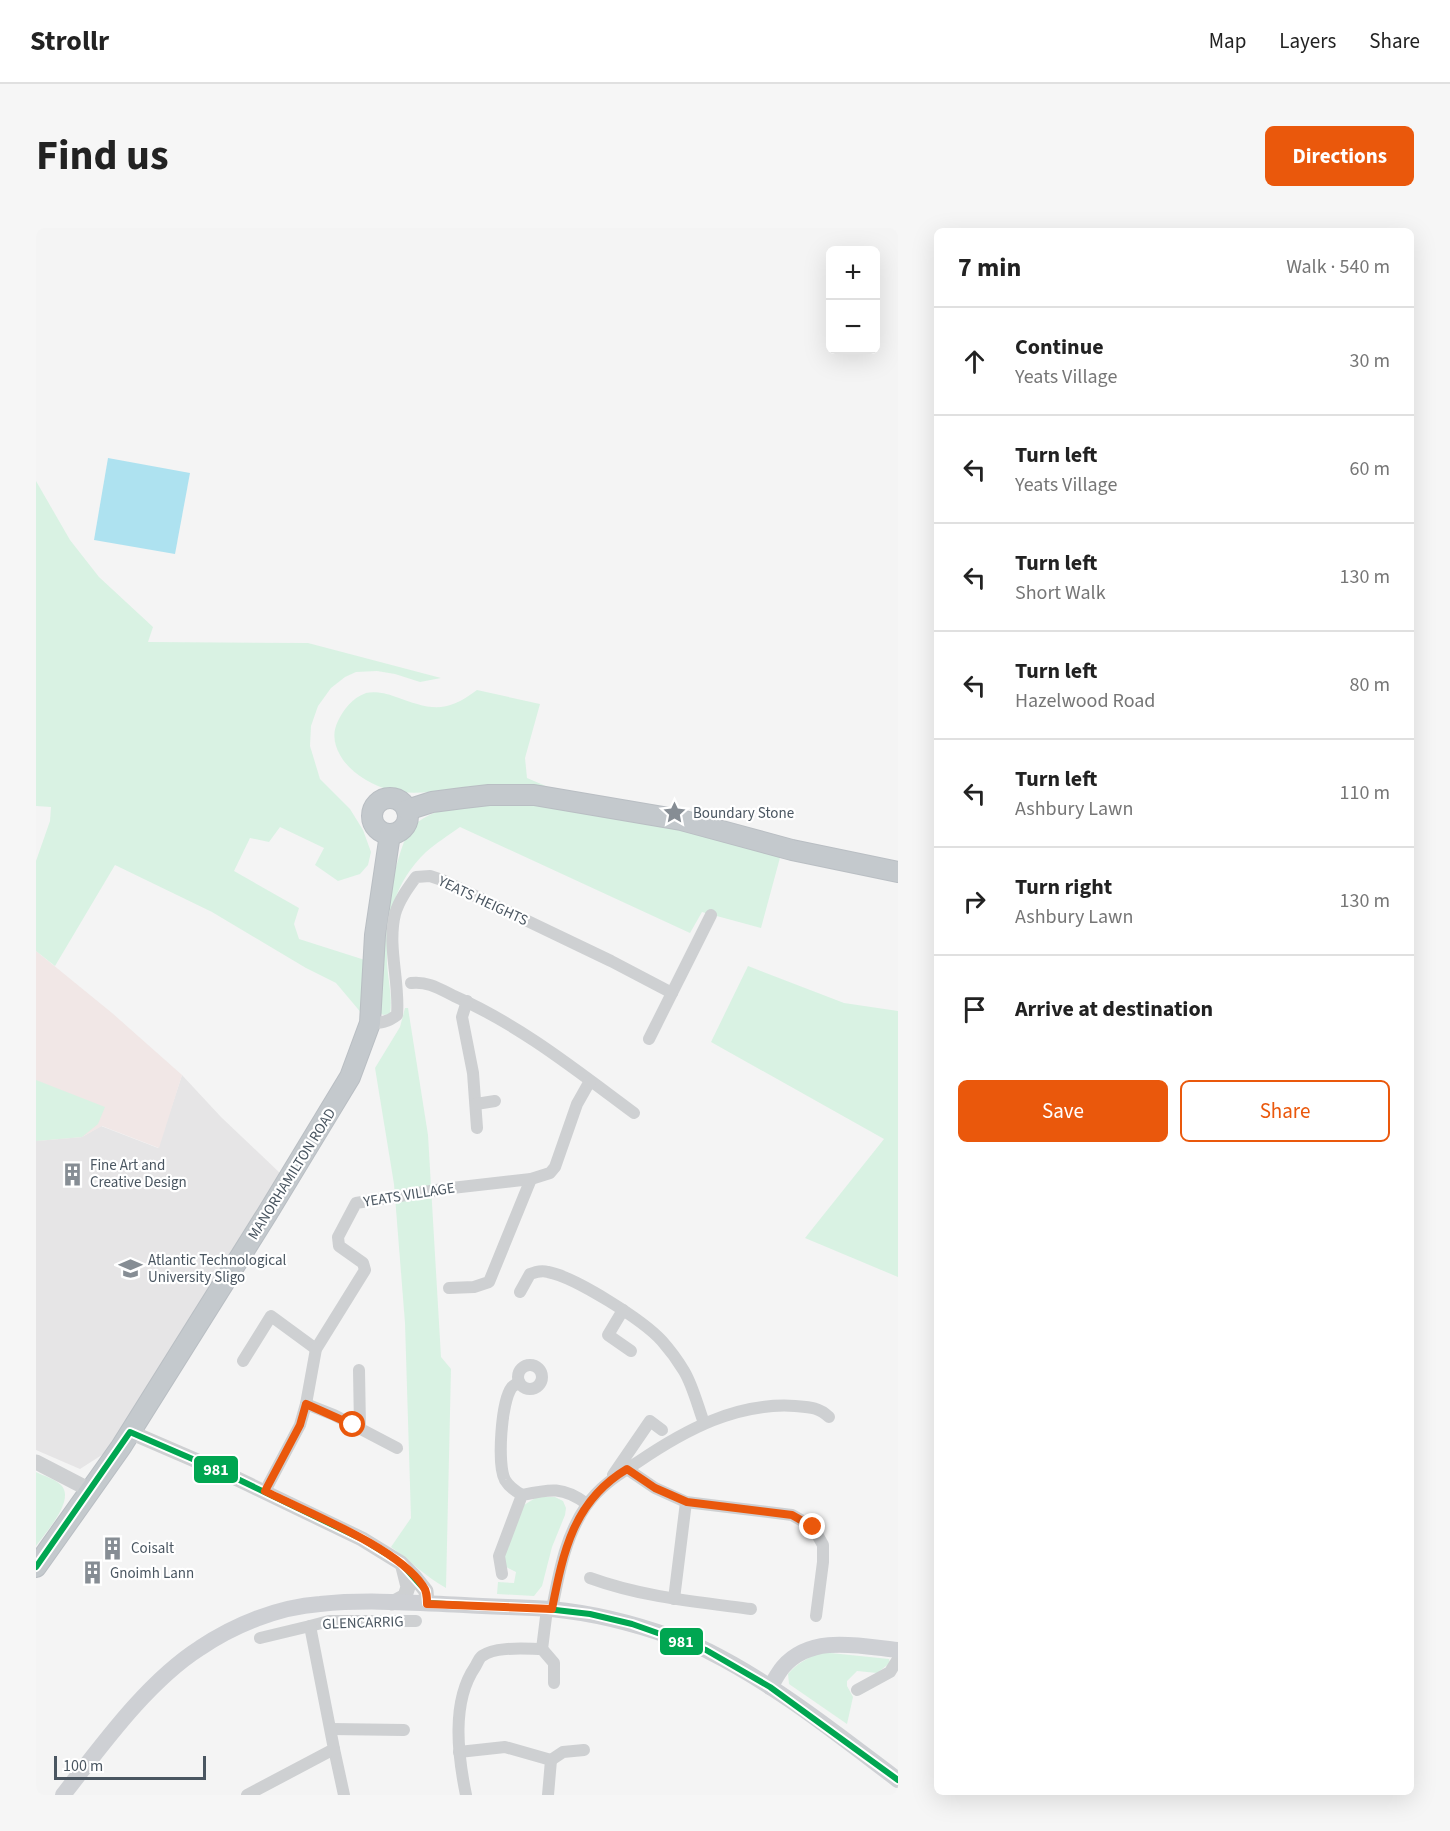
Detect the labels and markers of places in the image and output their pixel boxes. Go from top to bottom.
place icon: Boundary Stone [662,800,688,826]
place label: Boundary Stone [693,803,794,824]
place label: Fine Art and Creative Design [90,1155,187,1193]
building icon: Fine Art and Creative Design [59,1161,85,1187]
place label: Atlantic Technological University Sligo [148,1250,286,1288]
school or university icon: Atlantic Technological University Sligo [117,1256,143,1282]
building icon: Coisalt [100,1535,126,1561]
place label: Coisalt [131,1538,174,1559]
building icon: Gnoimh Lann [79,1560,105,1586]
place label: Gnoimh Lann [110,1563,194,1584]

